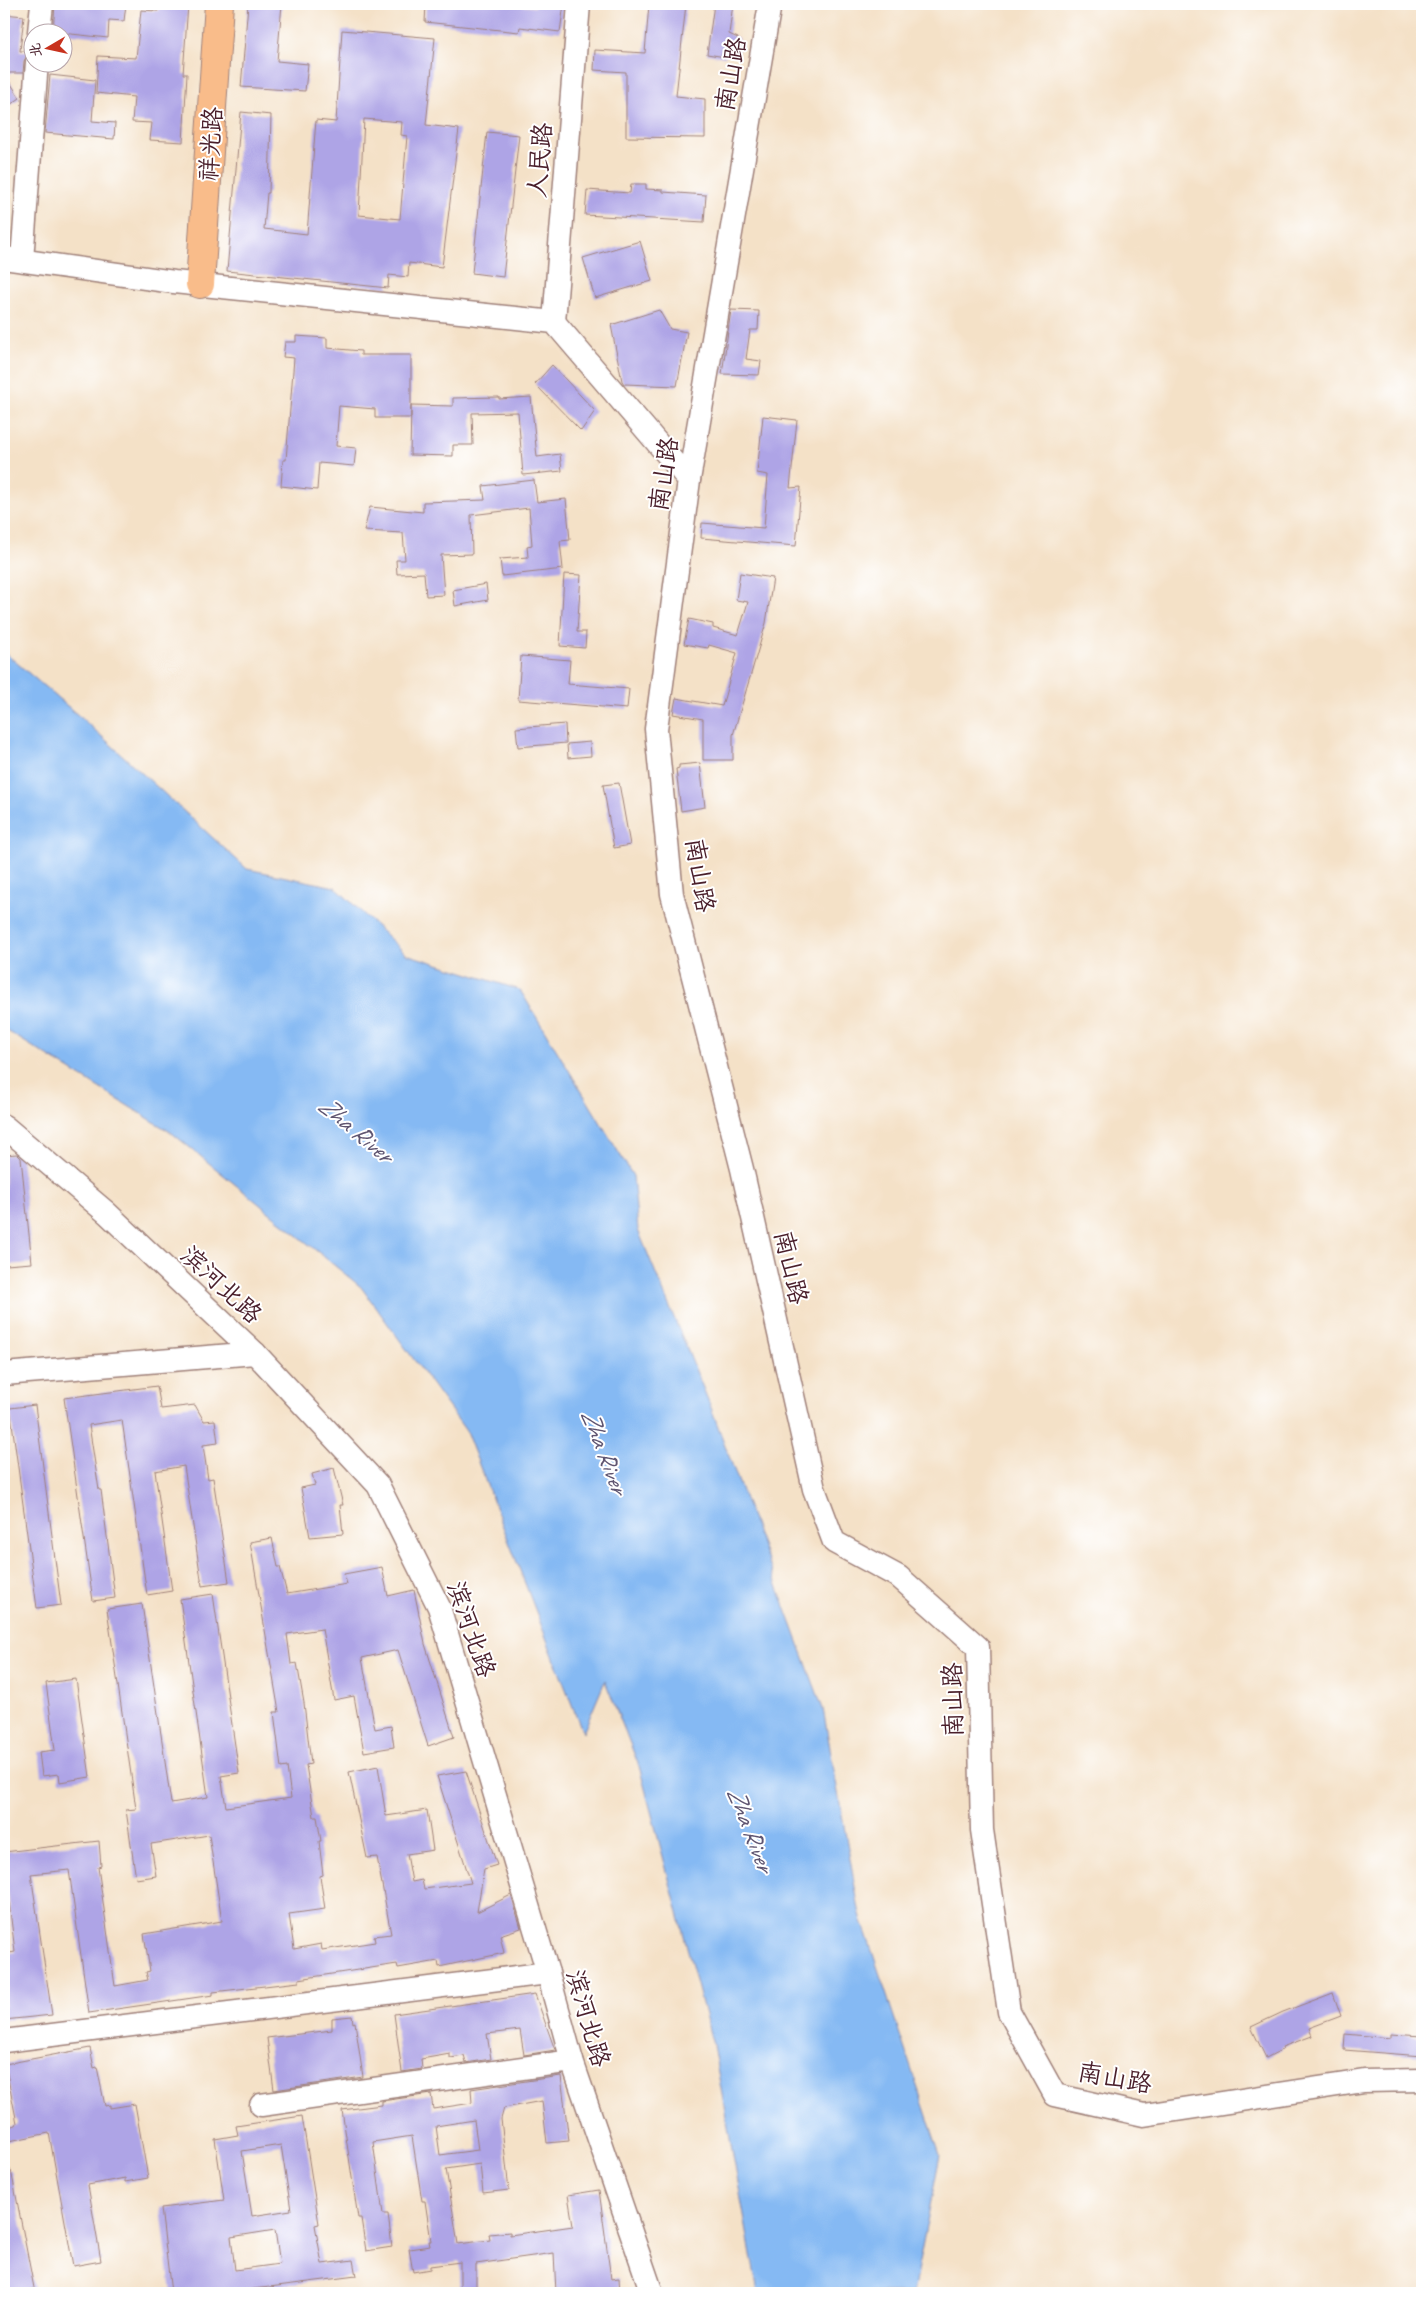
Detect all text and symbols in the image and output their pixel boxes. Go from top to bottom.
north arrow [22,22,72,72]
street label: 南山路 [709,34,753,114]
text: 北 [26,42,45,58]
street label: 祥光路 [192,106,230,183]
street label: 人民路 [521,121,559,199]
street label: 南山路 [642,435,686,514]
street label: 南山路 [678,836,722,915]
water label: Zha River [312,1089,403,1173]
street label: 南山路 [767,1227,815,1307]
street label: 滨河北路 [174,1239,269,1331]
water label: Zha River [573,1404,637,1502]
street label: 滨河北路 [440,1577,502,1682]
street label: 南山路 [936,1662,970,1738]
water label: Zha River [719,1782,783,1880]
street label: 滨河北路 [559,1966,617,2071]
street label: 南山路 [1075,2056,1155,2100]

